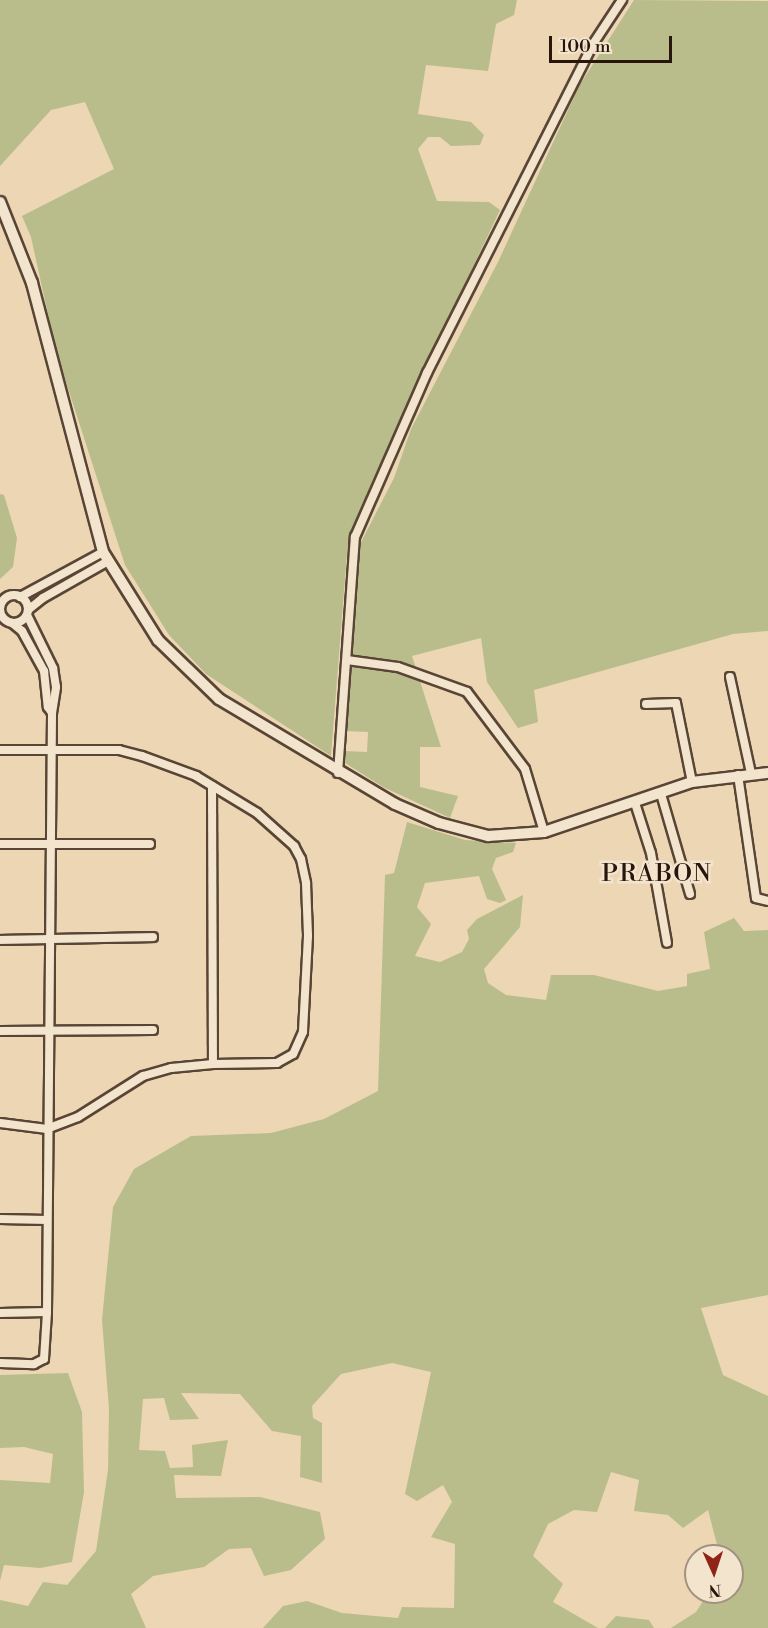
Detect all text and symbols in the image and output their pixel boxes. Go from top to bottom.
scale bar [552,24,675,62]
text: 100 m [560,35,611,58]
district label: PRABON [602,861,712,889]
north arrow [684,1544,744,1604]
text: N [708,1580,722,1600]

